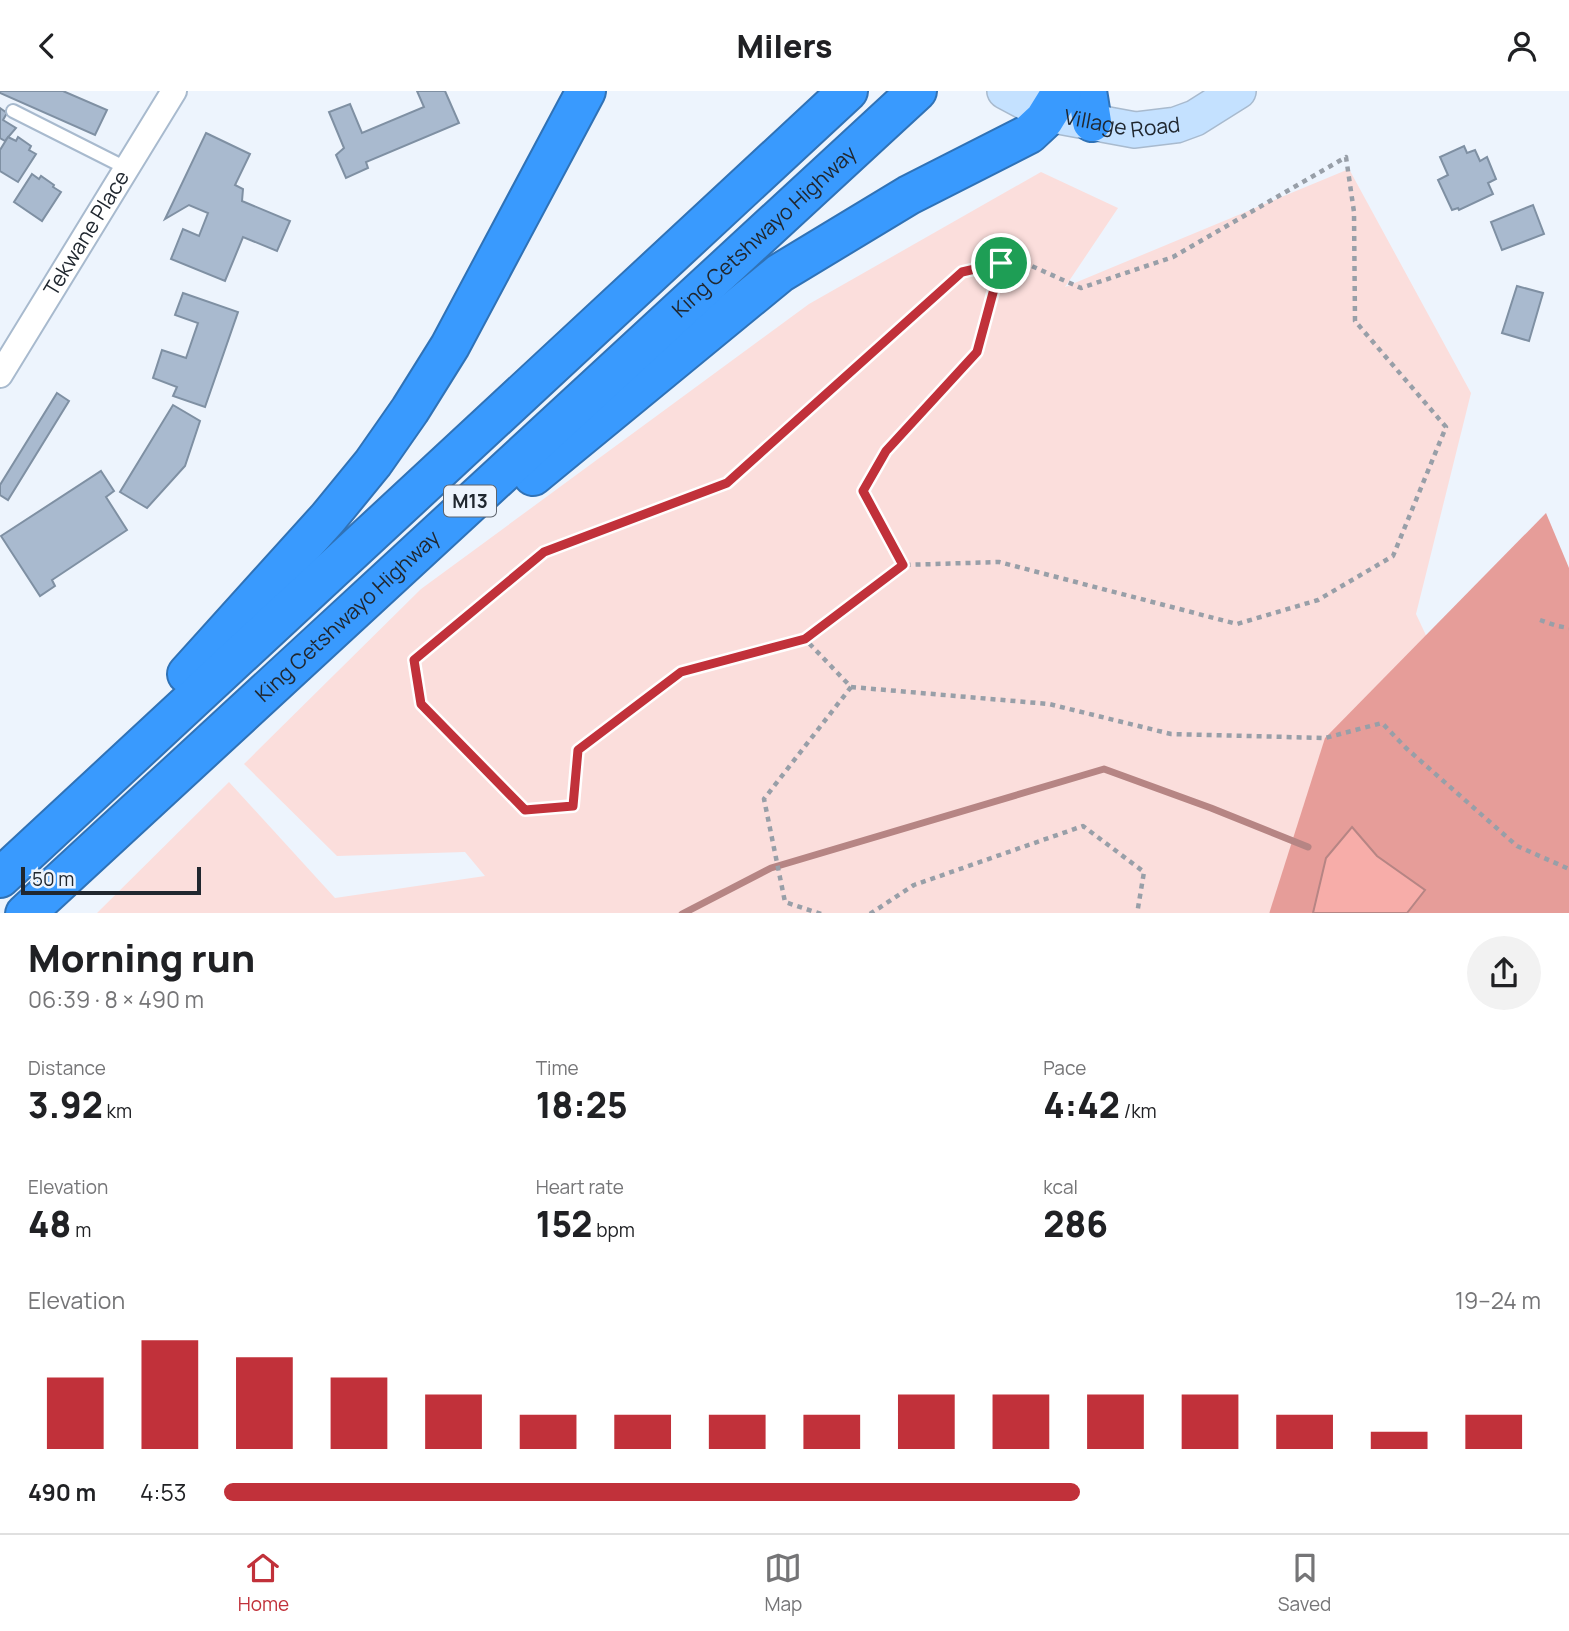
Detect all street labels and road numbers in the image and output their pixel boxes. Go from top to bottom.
street label: Village Road [1062,102,1182,143]
street label: King Cetshwayo Highway [665,139,862,323]
street label: Tekwane Place [37,165,135,301]
road number: M13 [444,485,496,517]
street label: King Cetshwayo Highway [249,523,445,708]

